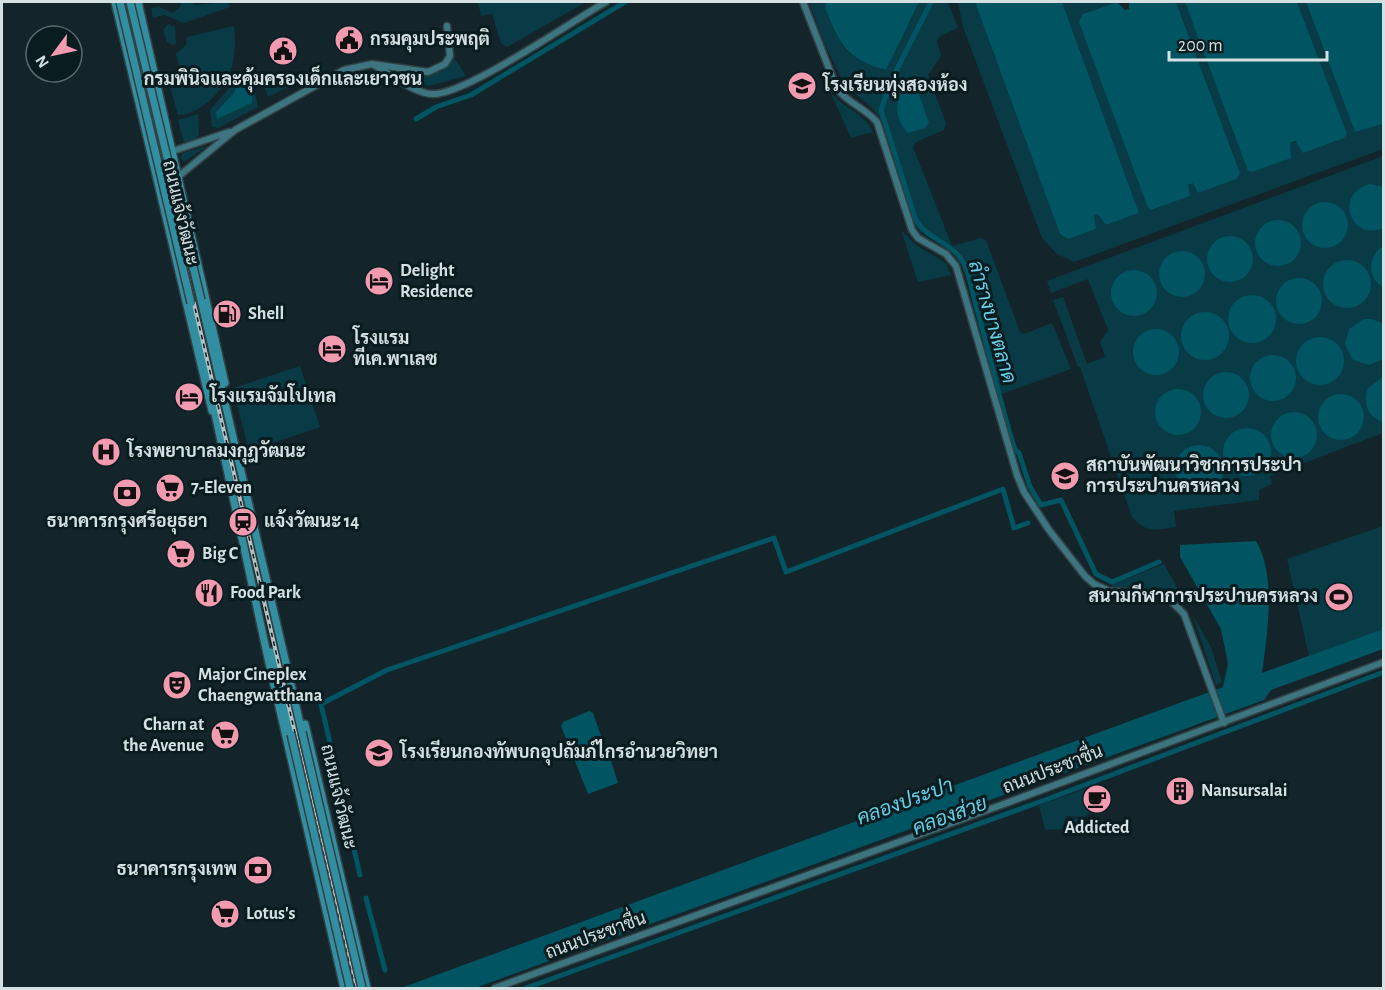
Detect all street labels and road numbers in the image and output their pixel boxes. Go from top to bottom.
street label: ถนนแจ้งวัฒนะ [159,158,205,267]
street label: ถนนประชาชื่น [998,735,1105,797]
street label: ถนนแจ้งวัฒนะ [317,742,363,851]
street label: ถนนประชาชื่น [541,902,649,963]

